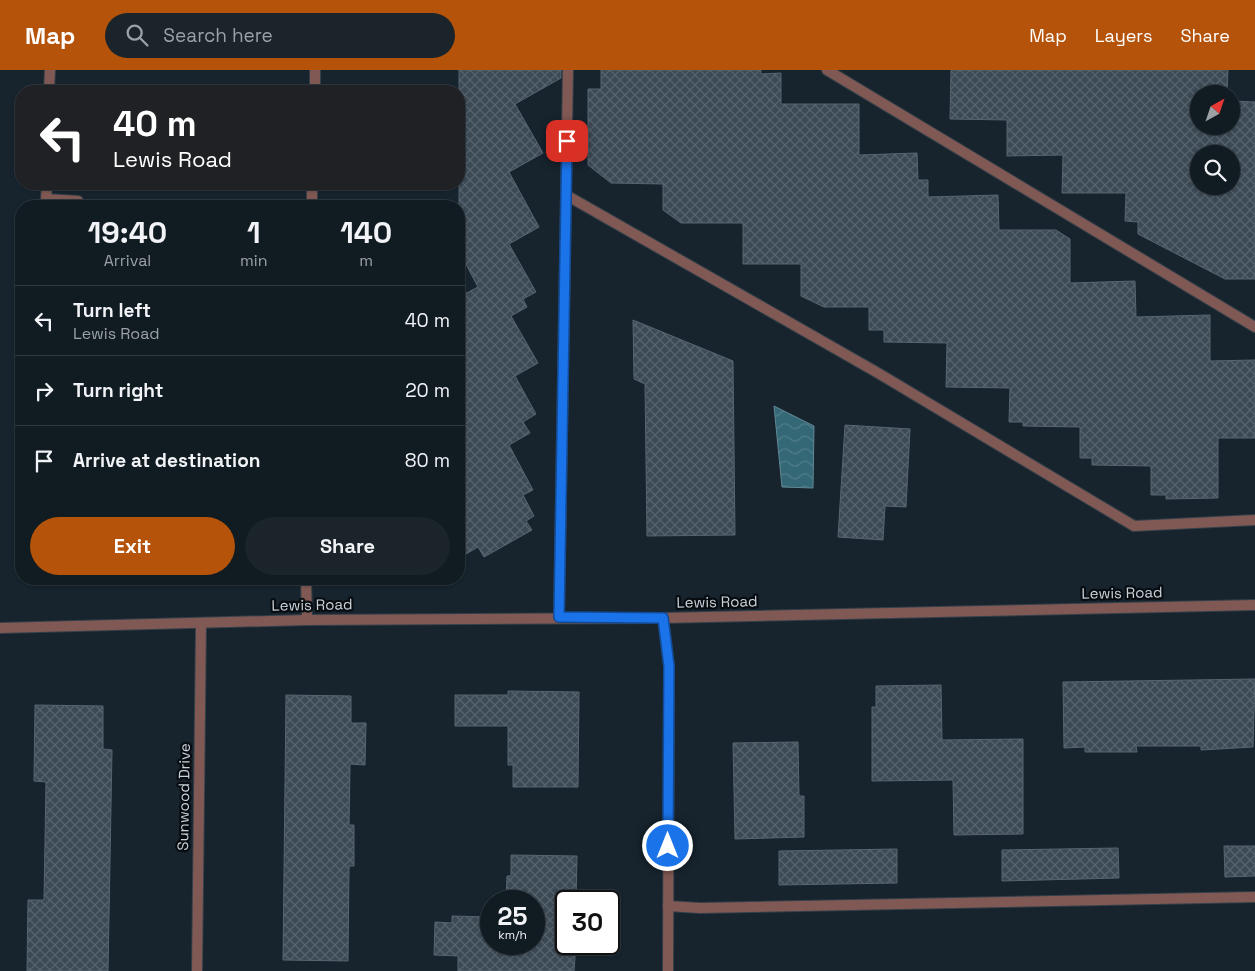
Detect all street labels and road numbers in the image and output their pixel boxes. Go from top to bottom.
street label: Lewis Road [1081,582,1163,603]
street label: Lewis Road [676,591,758,612]
street label: Lewis Road [271,594,353,615]
street label: Sunwood Drive [173,743,194,851]

